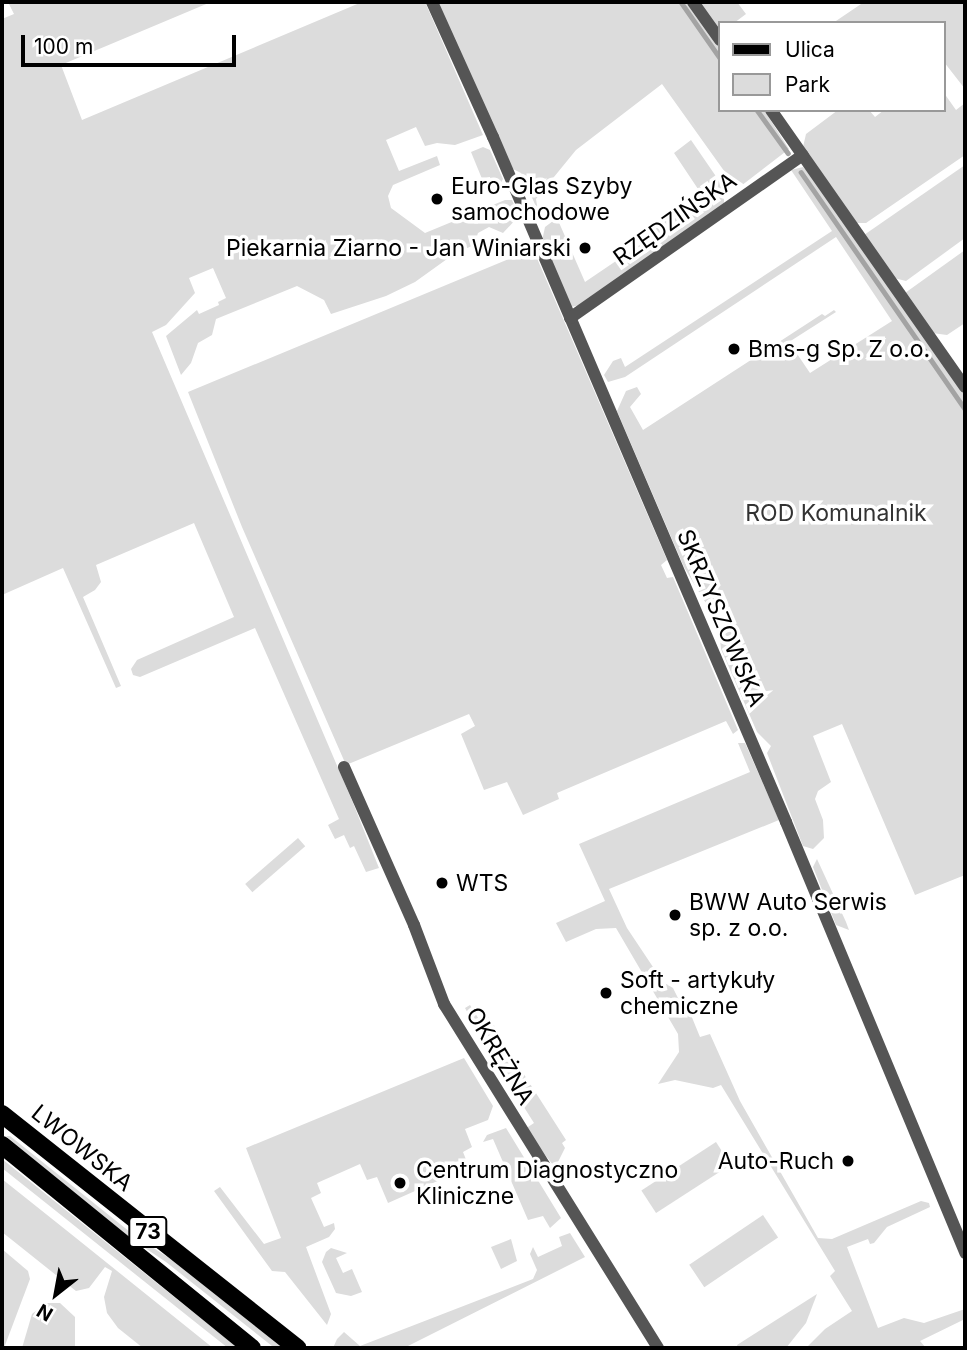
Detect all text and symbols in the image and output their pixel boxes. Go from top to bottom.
scale bar [24,21,240,65]
legend [718,21,946,112]
text: 100 m [34,34,93,59]
text: Ulica [785,37,835,62]
text: Park [785,72,830,97]
street label: RZĘDZIŃSKA [608,166,742,272]
place label: Euro-Glas Szyby samochodowe [451,172,632,226]
marker: Euro-Glas Szyby samochodowe [429,191,445,207]
place label: Piekarnia Ziarno - Jan Winiarski [226,234,571,262]
marker: Piekarnia Ziarno - Jan Winiarski [577,240,593,256]
place label: Bms-g Sp. Z o.o. [748,335,930,363]
marker: Bms-g Sp. Z o.o. [726,341,742,357]
park label: ROD Komunalnik [745,499,927,527]
street label: SKRZYSZOWSKA [671,525,771,711]
place label: WTS [456,869,508,897]
marker: WTS [434,875,450,891]
place label: BWW Auto Serwis sp. z o.o. [689,888,887,942]
marker: BWW Auto Serwis sp. z o.o. [667,907,683,923]
place label: Soft - artykuły chemiczne [620,966,775,1020]
marker: Soft - artykuły chemiczne [598,985,614,1001]
street label: OKRĘŻNA [460,1002,540,1110]
street label: LWOWSKA [26,1099,138,1197]
place label: Auto-Ruch [718,1147,834,1175]
marker: Auto-Ruch [840,1153,856,1169]
place label: Centrum Diagnostyczno Kliniczne [416,1156,678,1210]
marker: Centrum Diagnostyczno Kliniczne [390,1173,410,1193]
road number: 73 [127,1214,169,1250]
north arrow [21,1259,91,1329]
text: N [33,1299,57,1326]

